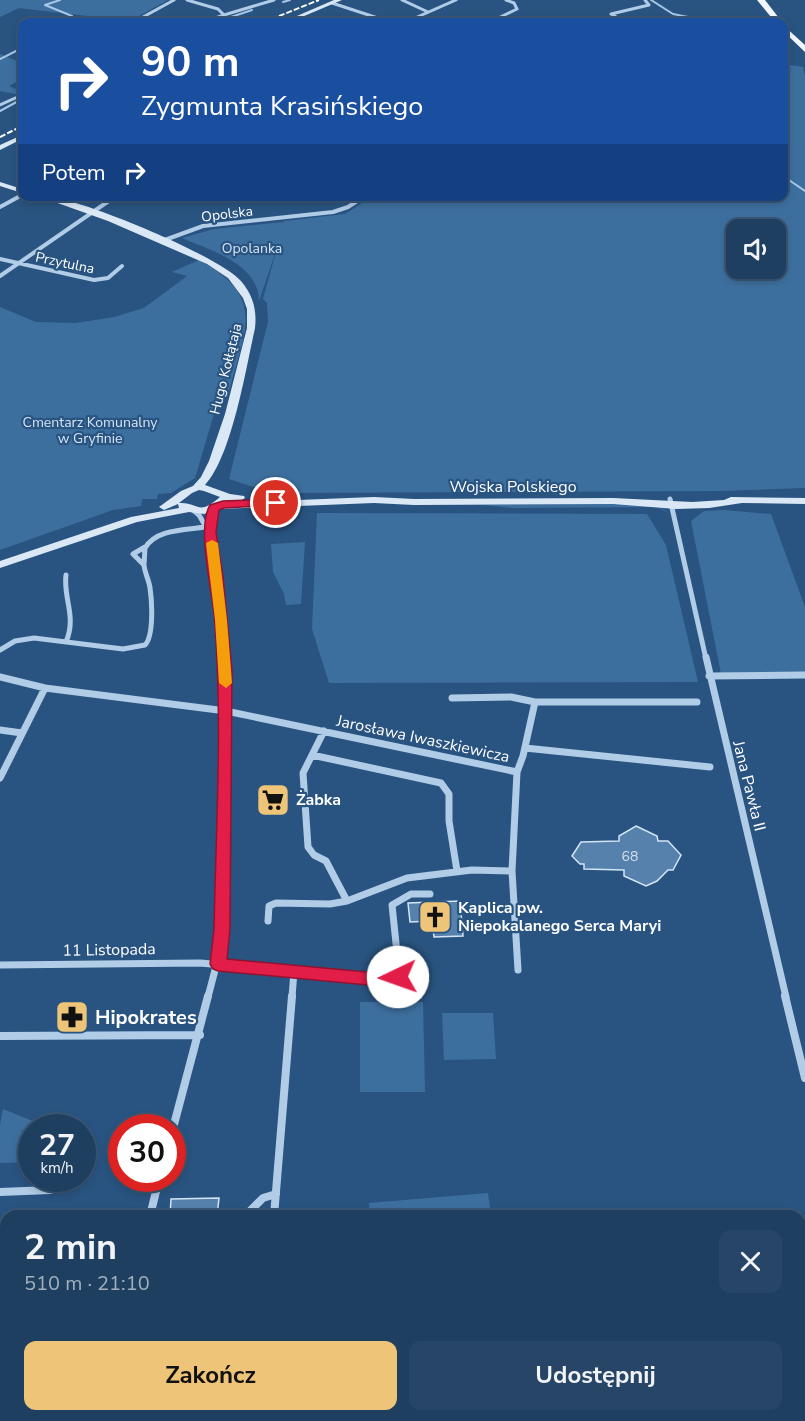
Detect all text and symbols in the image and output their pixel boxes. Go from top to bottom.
text: 90 m [141,34,240,91]
icon: right [42,42,120,120]
text: Zygmunta Krasińskiego [141,88,423,125]
icon: right [118,156,151,189]
text: Potem [42,158,106,188]
street label: Opolska [200,201,254,227]
map controls [726,219,786,279]
button: sound [726,219,786,279]
park label: Opolanka [222,239,282,258]
street label: Przytulna [34,247,96,279]
street label: Hugo Kołłątaja [206,321,246,417]
park label: Cmentarz Komunalny w Gryfinie [22,413,158,448]
street label: Wojska Polskiego [449,476,577,498]
pin [250,477,301,528]
icon: arrive [259,486,292,519]
street label: Jarosława Iwaszkiewicza [334,710,512,768]
street label: Jana Pawła II [727,738,771,834]
supermarket icon: Żabka [255,782,291,818]
place label: Żabka [296,789,341,811]
house number: 68 [622,847,638,866]
place label: Kaplica pw. Niepokalanego Serca Maryi [458,897,661,937]
church icon: Kaplica pw. Niepokalanego Serca Maryi [417,899,453,935]
street label: 11 Listopada [62,938,156,962]
position arrow [366,945,430,1009]
pharmacy icon: Hipokrates [54,999,90,1035]
place label: Hipokrates [95,1004,197,1031]
speed limit sign: 30 [108,1114,186,1192]
text: 27 [39,1125,75,1166]
text: km/h [40,1158,74,1178]
text: 2 min [24,1223,117,1272]
button: close [719,1230,782,1293]
text: 510 m · 21:10 [24,1270,150,1297]
button: Zakończ [24,1341,397,1410]
button: Udostępnij [409,1341,782,1410]

